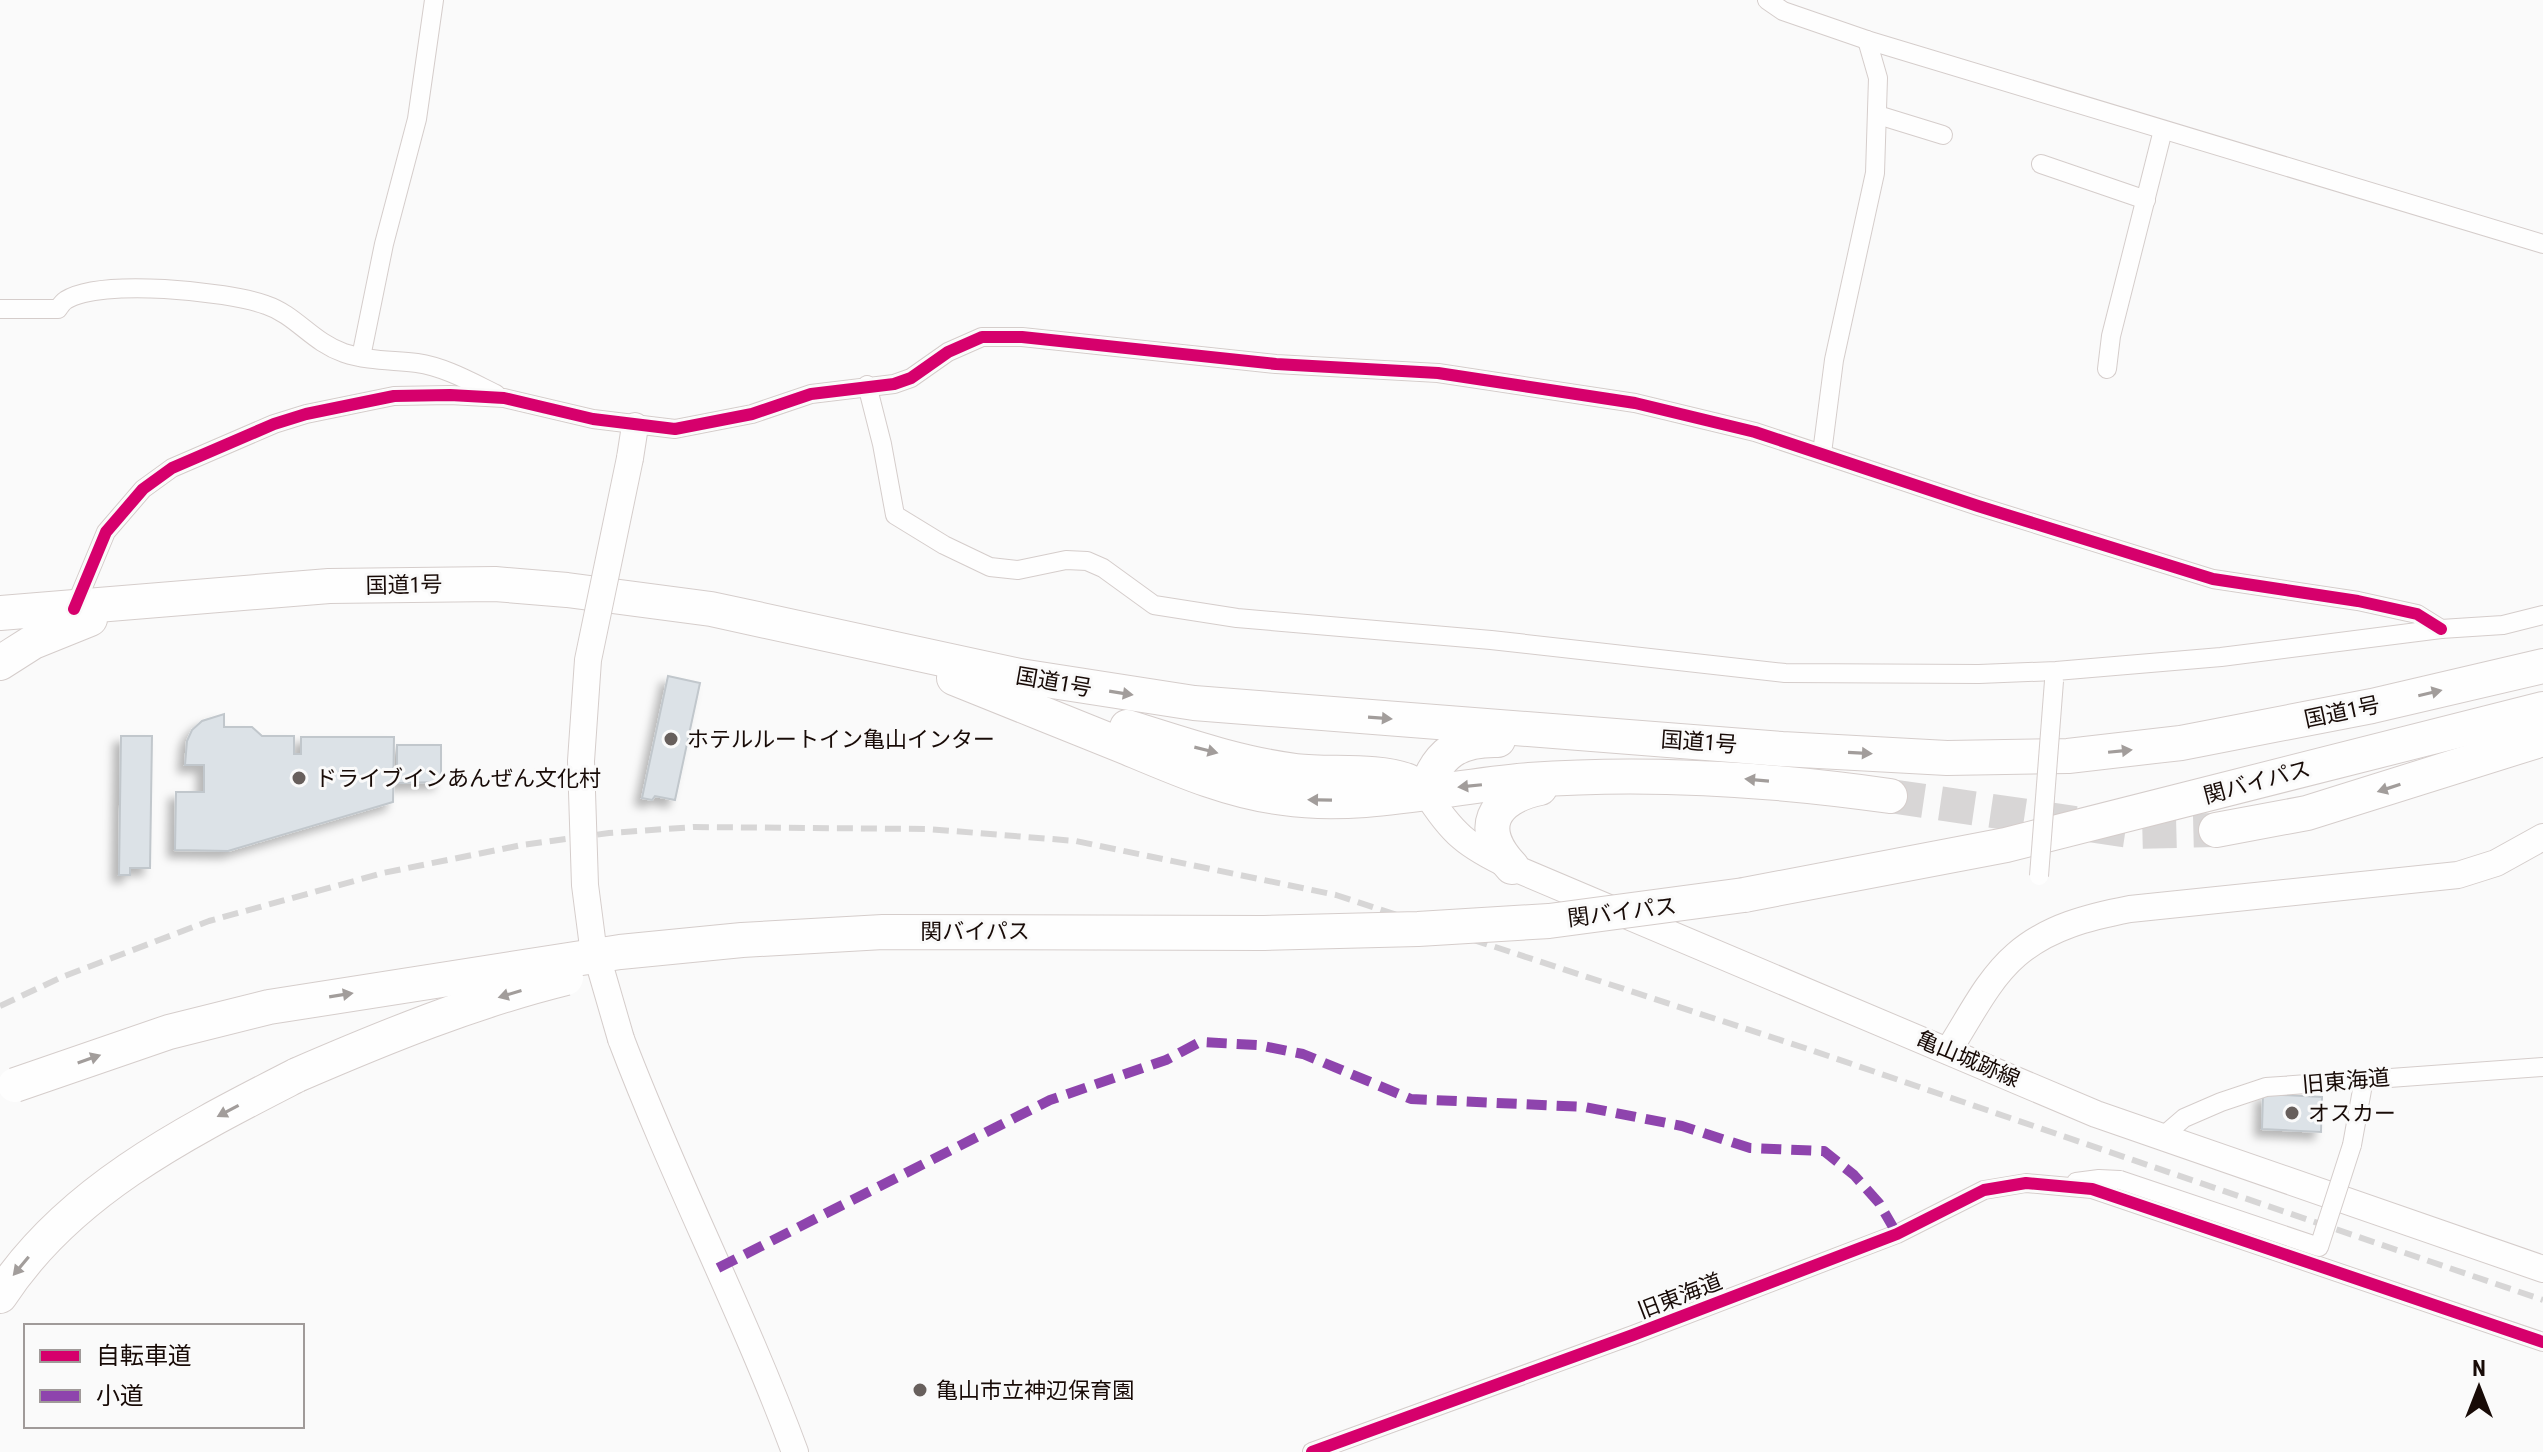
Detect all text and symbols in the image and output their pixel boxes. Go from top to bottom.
street label: 国道1号 [365,572,443,598]
street label: 国道1号 [1014,663,1094,701]
one-way arrow [2418,686,2443,698]
one-way arrow [1109,688,1134,700]
street label: 国道1号 [2302,692,2382,732]
one-way arrow [1368,712,1393,725]
place label: ホテルルートイン亀山インター [687,727,995,752]
street label: 国道1号 [1660,727,1738,757]
marker: ホテルルートイン亀山インター [662,730,680,748]
one-way arrow [2108,744,2133,757]
one-way arrow [1193,745,1218,757]
one-way arrow [1848,747,1873,760]
street label: 関バイパス [2201,756,2313,808]
place label: ドライブインあんぜん文化村 [315,766,601,791]
marker: ドライブインあんぜん文化村 [290,769,308,787]
one-way arrow [1744,773,1769,786]
one-way arrow [1457,780,1482,793]
one-way arrow [2376,782,2400,795]
one-way arrow [1307,794,1332,806]
street label: 関バイパス [1566,893,1678,931]
street label: 関バイパス [920,919,1030,944]
one-way arrow [328,988,353,1000]
one-way arrow [498,988,522,1001]
street label: 亀山城跡線 [1912,1026,2024,1092]
one-way arrow [77,1053,101,1065]
street label: 旧東海道 [2301,1065,2391,1097]
place label: オスカー [2308,1101,2396,1126]
one-way arrow [216,1104,239,1117]
marker: オスカー [2283,1104,2301,1122]
one-way arrow [13,1256,30,1276]
street label: 旧東海道 [1634,1269,1726,1323]
legend [24,1324,304,1428]
text: 自転車道 [96,1342,192,1370]
north arrow [2439,1348,2519,1428]
text: N [2472,1356,2486,1381]
place label: 亀山市立神辺保育園 [936,1378,1134,1403]
marker: 亀山市立神辺保育園 [911,1381,929,1399]
text: 小道 [96,1382,144,1410]

